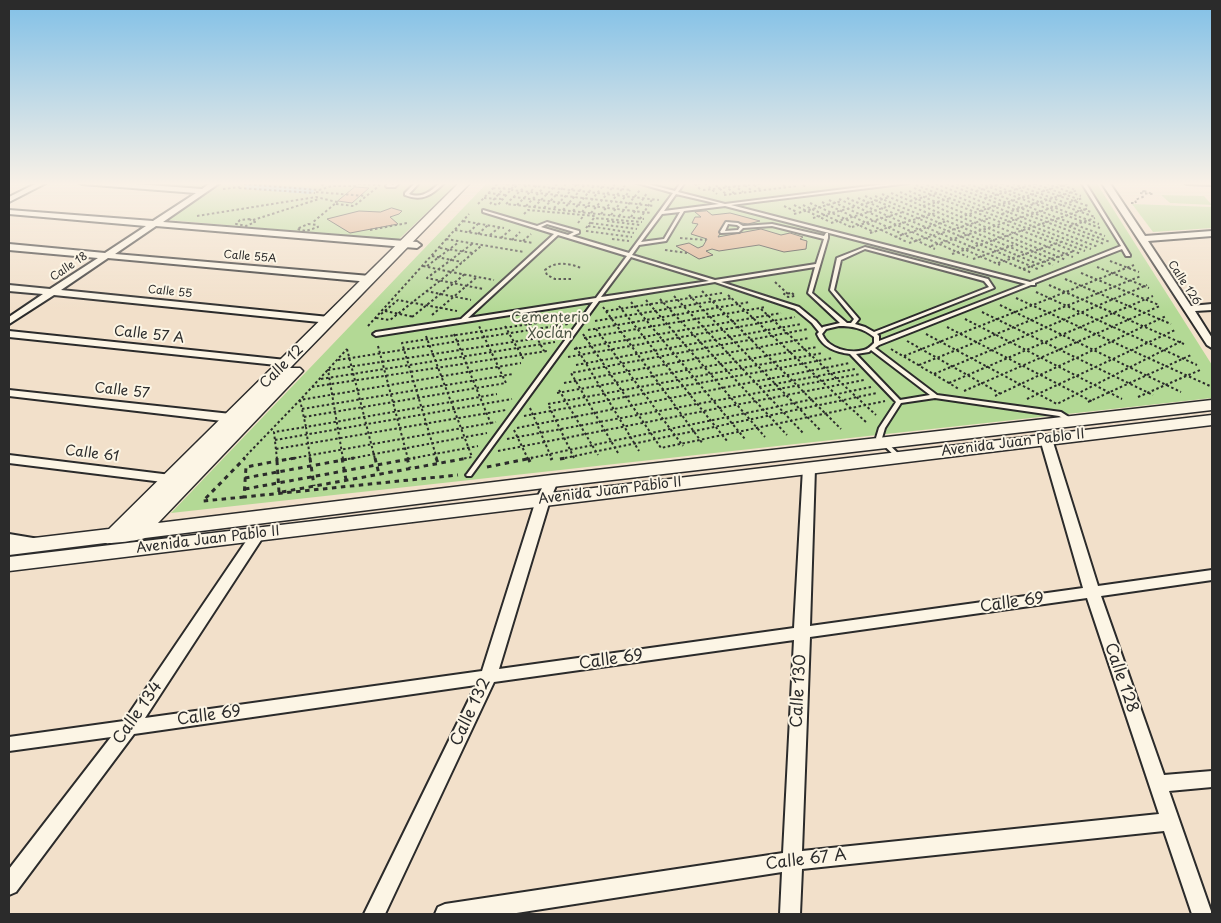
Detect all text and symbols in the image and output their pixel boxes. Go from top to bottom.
street label: Calle 55A [223,248,277,266]
street label: Calle 18 [48,250,90,284]
street label: Calle 126 [1165,258,1203,308]
street label: Calle 55 [147,283,193,301]
park label: Cementerio Xoclán [511,310,589,342]
street label: Calle 57 A [113,323,185,347]
street label: Calle 12 [257,342,307,392]
street label: Calle 57 [94,380,150,402]
street label: Avenida Juan Pablo II [940,426,1086,460]
street label: Calle 61 [64,442,120,466]
street label: Avenida Juan Pablo II [537,474,683,508]
street label: Avenida Juan Pablo II [135,523,281,557]
street label: Calle 69 [979,589,1045,617]
street label: Calle 128 [1100,641,1142,715]
street label: Calle 69 [578,646,644,674]
street label: Calle 130 [787,654,811,728]
street label: Calle 132 [447,675,495,749]
street label: Calle 134 [109,678,167,748]
street label: Calle 69 [176,702,242,730]
street label: Calle 67 A [765,846,847,874]

